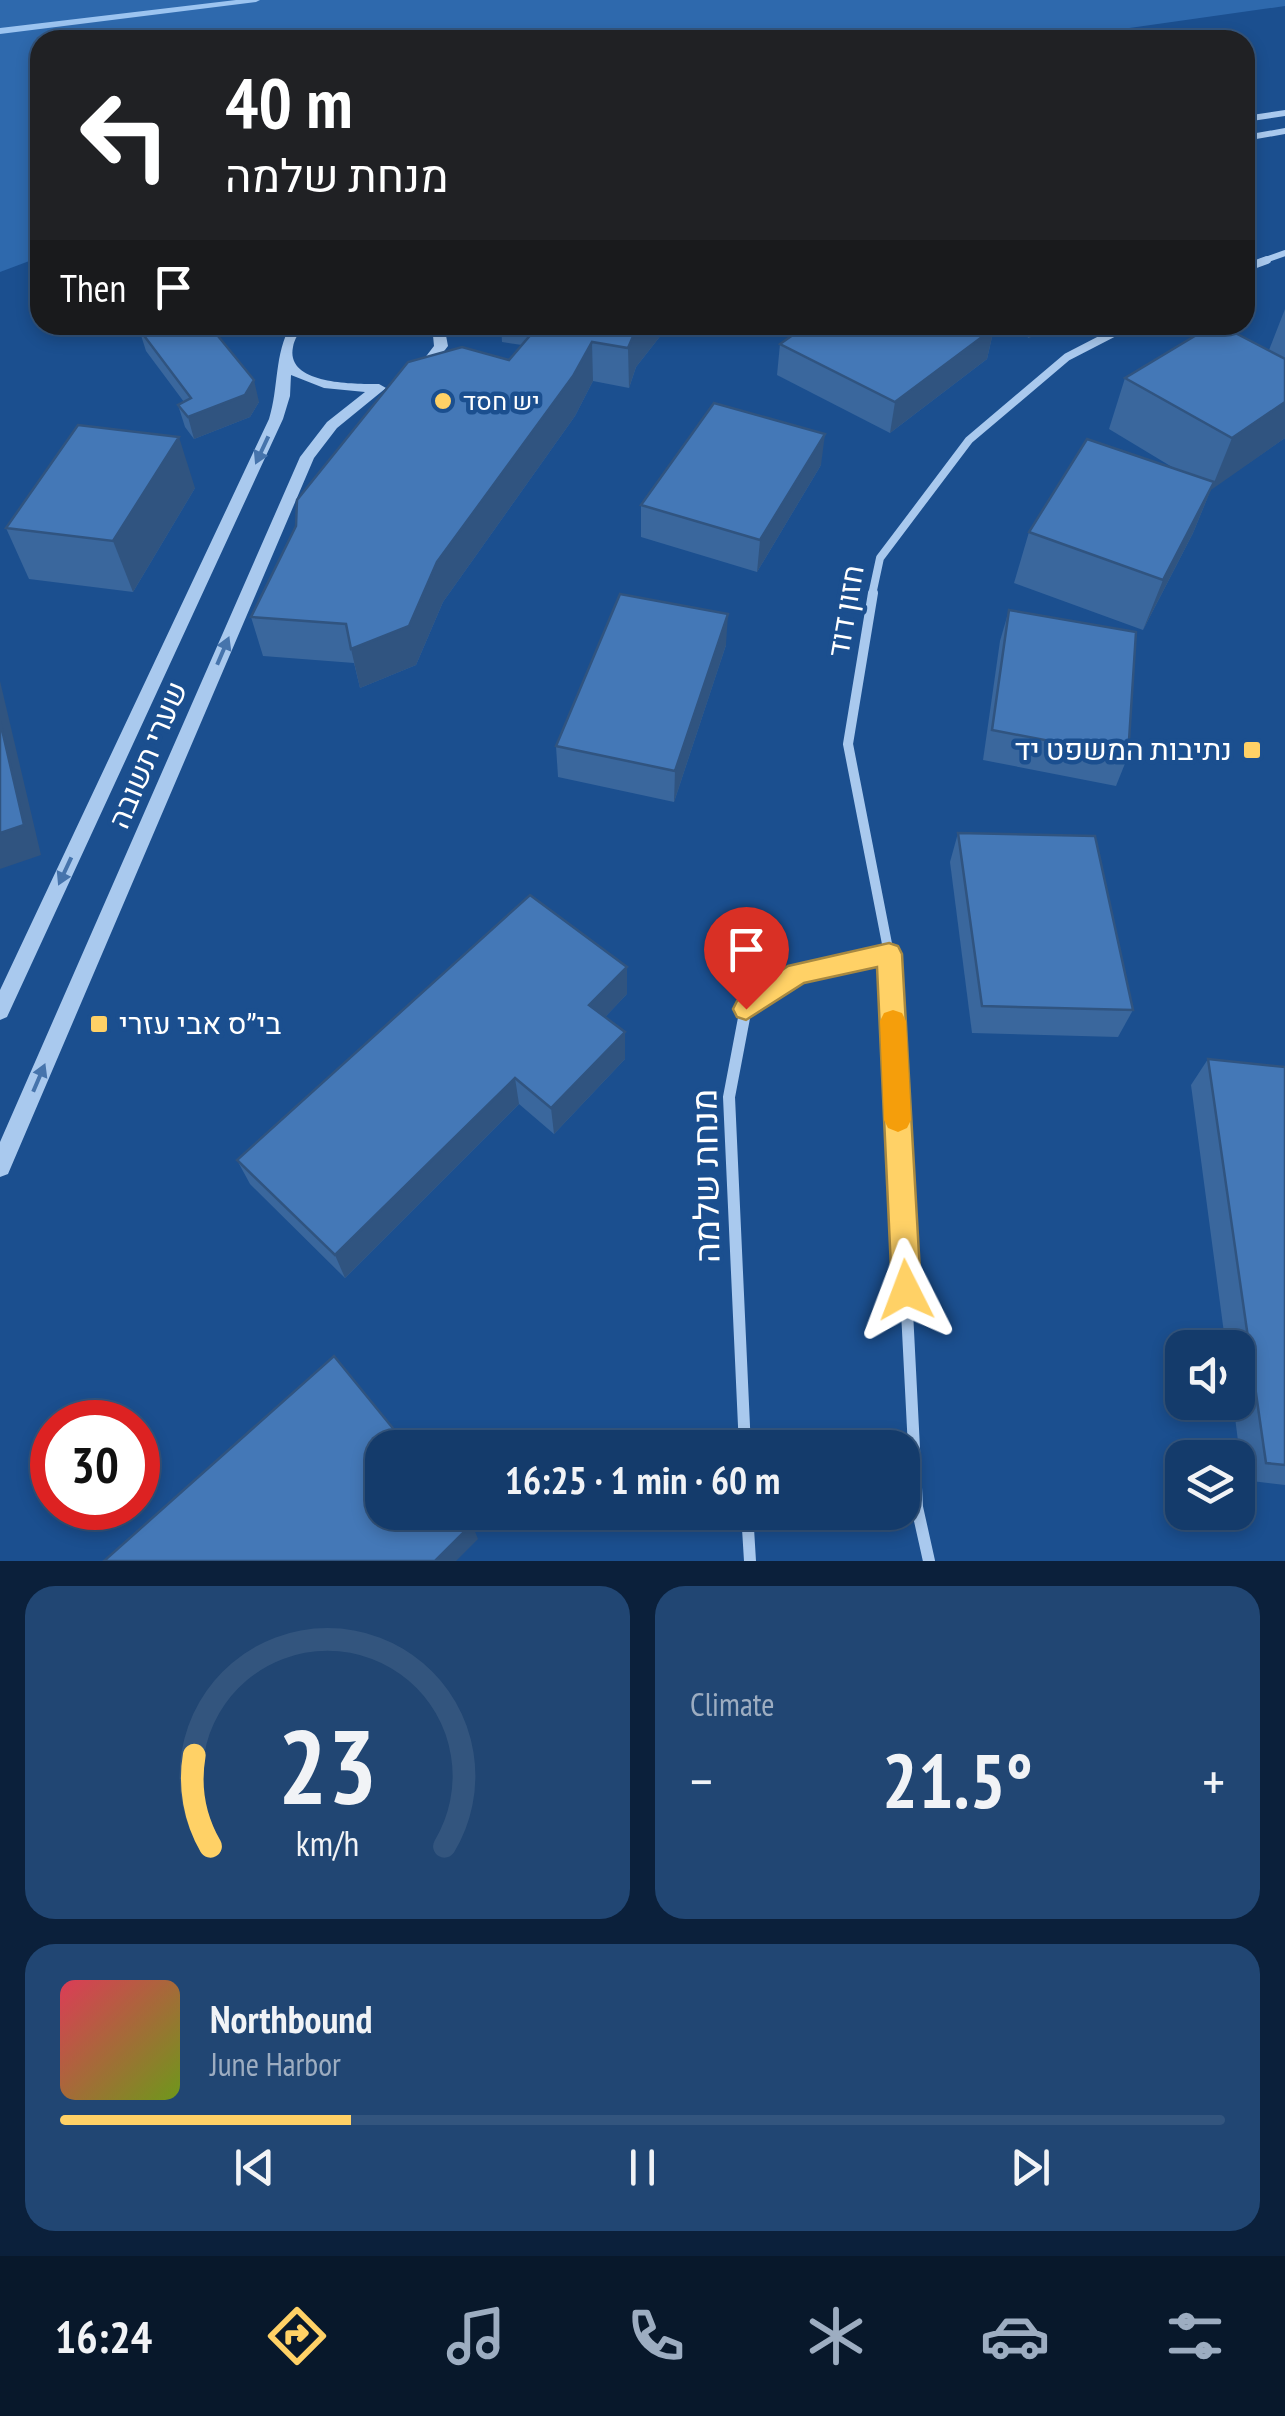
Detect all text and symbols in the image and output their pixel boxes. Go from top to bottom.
text: 40 m [225,57,353,147]
icon: left [60,70,190,200]
text: מנחת שלמה [225,146,449,204]
icon: arrive [146,260,201,315]
text: Then [60,263,126,312]
place label: יש חסד [463,385,540,417]
marker: יש חסד [432,390,454,412]
one-way arrow [253,436,270,465]
street label: חזון דוד [817,562,872,660]
one-way arrow [216,636,232,666]
street label: שערי תשובה [98,675,195,834]
place label: נתיבות המשפט יד [1015,729,1232,768]
marker: נתיבות המשפט יד [1241,739,1263,761]
one-way arrow [57,857,74,886]
pin [704,907,789,1010]
icon: arrive [719,922,774,977]
place label: בי״ס אבי עזרי [119,1003,282,1042]
marker: בי״ס אבי עזרי [88,1013,110,1035]
one-way arrow [31,1063,47,1093]
street label: מנחת שלמה [680,1089,730,1263]
position arrow [854,1238,958,1342]
map controls [1165,1330,1255,1530]
button: sound [1165,1330,1255,1420]
speed limit sign: 30 [30,1400,160,1530]
button: layers [1165,1440,1255,1530]
text: 16:25 · 1 min · 60 m [505,1455,780,1504]
text: Climate [690,1683,774,1725]
text: 23 [278,1698,377,1833]
text: 21.5° [882,1732,1033,1829]
text: − [690,1745,713,1816]
text: + [1202,1745,1225,1816]
text: km/h [296,1820,359,1866]
text: Northbound [210,1994,372,2043]
text: June Harbor [210,2043,341,2085]
icon: previous [227,2140,282,2195]
icon: pause [615,2140,670,2195]
icon: next [1003,2140,1058,2195]
icon: directions [262,2301,332,2371]
icon: music [441,2301,511,2371]
icon: phone [621,2301,691,2371]
icon: climate [801,2301,871,2371]
icon: car [980,2301,1050,2371]
icon: filters [1160,2301,1230,2371]
text: 16:24 [55,2307,152,2365]

